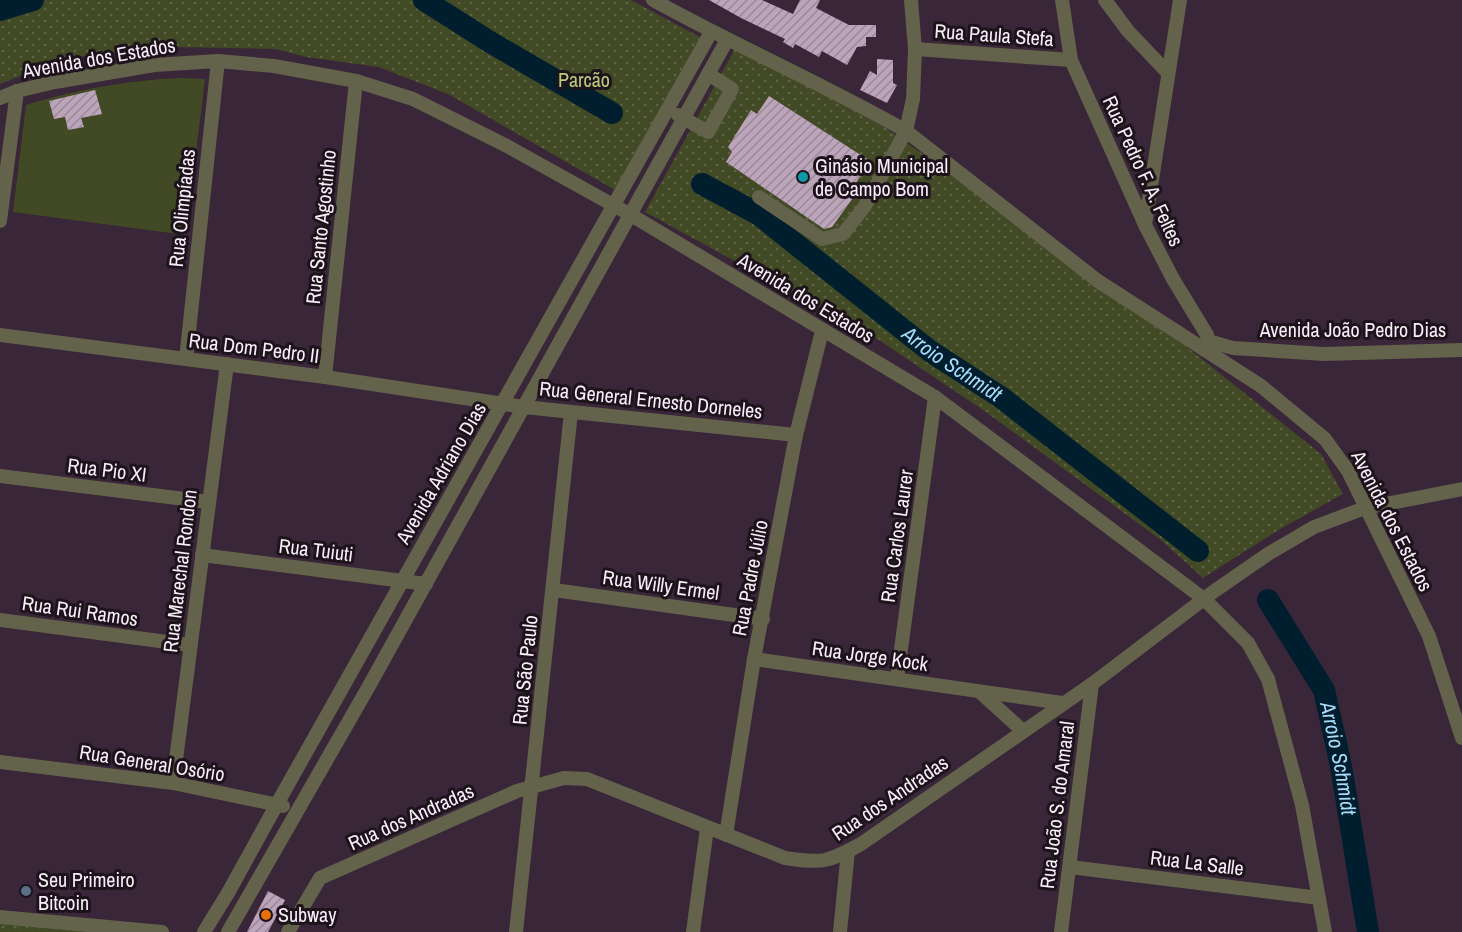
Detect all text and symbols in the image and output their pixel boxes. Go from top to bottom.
street label: Rua Paula Stefa [934,17,1055,52]
street label: Avenida dos Estados [19,31,177,84]
park label: Parcão [558,66,610,93]
street label: Rua Pedro F. A. Feltes [1097,91,1190,250]
street label: Rua Olimpíadas [162,148,201,268]
street label: Rua Santo Agostinho [299,148,342,305]
place label: Ginásio Municipal de Campo Bom [815,152,948,202]
marker: Ginásio Municipal de Campo Bom [796,170,810,184]
street label: Avenida dos Estados [732,246,880,349]
street label: Avenida João Pedro Dias [1259,316,1446,343]
water label: Arroio Schmidt [896,319,1009,409]
street label: Rua Dom Pedro II [187,326,321,369]
street label: Rua General Ernesto Dorneles [538,374,764,425]
street label: Avenida Adriano Dias [389,397,492,549]
street label: Avenida dos Estados [1345,445,1440,596]
street label: Rua Pio XI [66,451,148,488]
street label: Rua Carlos Laurer [874,467,919,604]
street label: Rua Marechal Rondon [156,488,203,654]
street label: Rua Padre Júlio [725,518,774,638]
street label: Rua Tuiuti [277,532,355,567]
street label: Rua Willy Ermel [601,563,721,606]
street label: Rua Rui Ramos [20,589,140,632]
street label: Rua São Paulo [505,614,544,726]
street label: Rua Jorge Kock [810,634,931,677]
water label: Arroio Schmidt [1313,698,1364,818]
street label: Rua João S. do Amaral [1033,720,1080,890]
street label: Rua General Osório [77,738,227,787]
street label: Rua dos Andradas [826,749,953,847]
street label: Rua dos Andradas [344,777,478,856]
street label: Rua La Salle [1149,843,1245,882]
place label: Seu Primeiro Bitcoin [38,866,135,916]
marker: Seu Primeiro Bitcoin [19,884,33,898]
place label: Subway [278,901,337,928]
marker: Subway [259,908,273,922]

